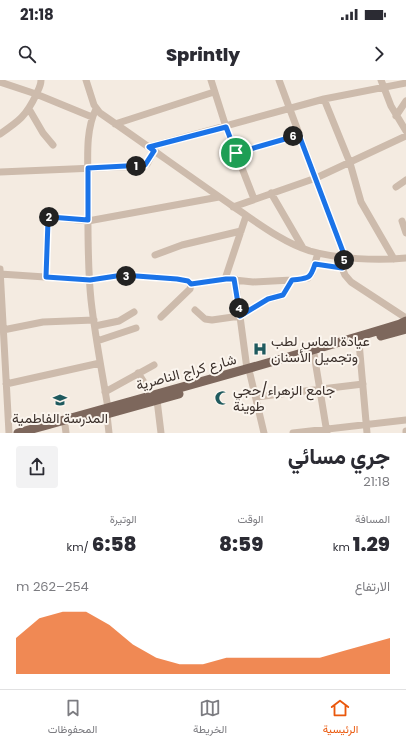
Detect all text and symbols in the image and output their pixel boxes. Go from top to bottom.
text: 21:18 [20,4,54,25]
text: Sprintly [166,42,240,67]
icon: search [16,43,38,65]
icon: forward [368,43,390,65]
pin: 6 [283,126,303,146]
text: 6 [289,128,297,144]
pin [219,136,253,170]
icon: arrive [225,142,247,164]
pin: 1 [126,156,146,176]
text: 1 [134,158,138,174]
pin: 2 [39,207,59,227]
text: 2 [46,209,52,225]
pin: 5 [334,250,354,270]
text: 5 [340,252,348,268]
pin: 3 [116,266,136,286]
text: 3 [123,268,129,284]
pin: 4 [229,298,249,318]
text: 4 [235,300,243,316]
place label: عيادة الماس لطب وتجميل الأسنان [271,331,370,367]
hospital icon: عيادة الماس لطب وتجميل الأسنان [252,341,268,357]
street label: شارع كراج الناصرية [134,349,239,396]
place label: جامع الزهراء/حجي طوينة [233,380,335,416]
mosque icon: جامع الزهراء/حجي طوينة [214,390,230,406]
school or university icon: المدرسة الفاطمية [52,392,68,408]
place label: المدرسة الفاطمية [12,408,108,428]
text: جري مسائي [288,441,390,472]
button: share [16,446,58,488]
text: 21:18 [363,472,390,491]
text: الوتيرة [110,511,137,527]
text: الوقت [237,511,263,527]
text: المسافة [355,511,390,527]
text: 6:58 [92,530,137,558]
text: 8:59 [219,530,263,558]
text: 1.29 [353,530,390,558]
text: /km [67,539,92,555]
text: km [333,539,353,555]
text: 254–262 m [16,577,89,596]
text: الارتفاع [355,577,390,596]
tab: المحفوظات [48,697,97,739]
tab: الخريطة [193,697,227,739]
tab: الرئيسية [323,697,358,739]

